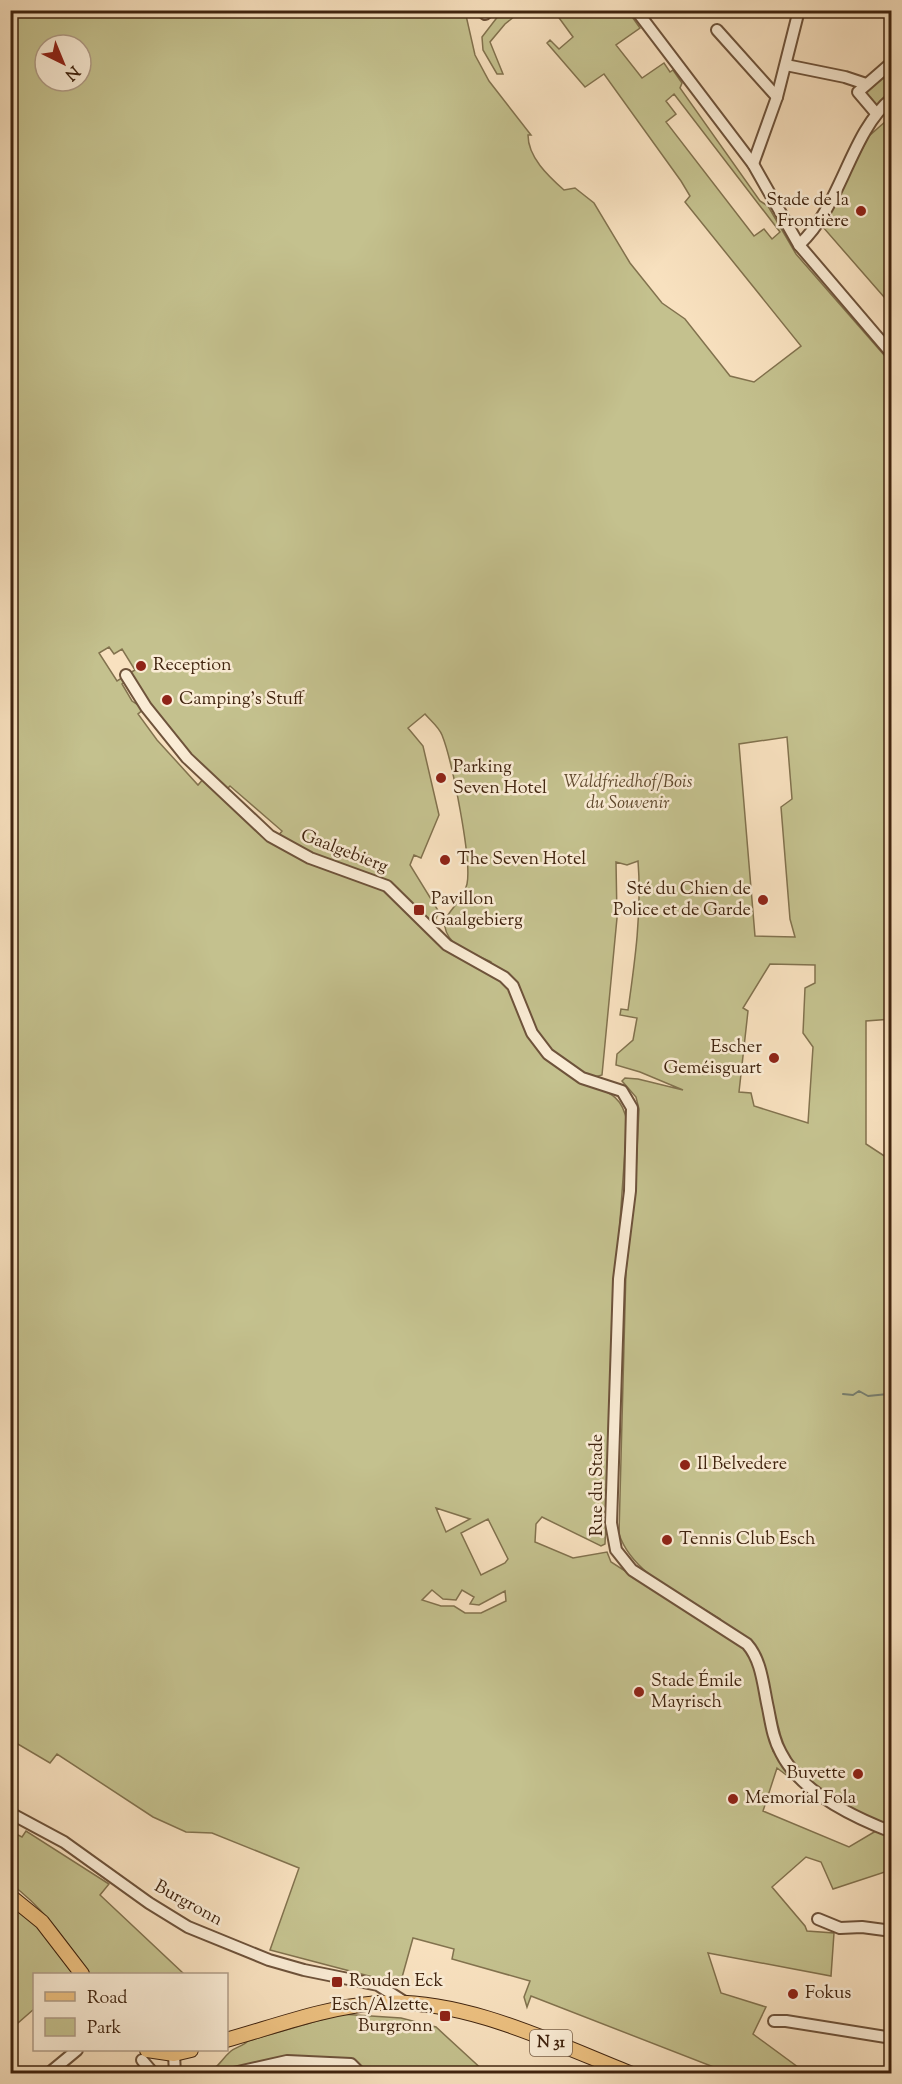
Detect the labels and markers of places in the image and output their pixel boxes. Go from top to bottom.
place label: Stade de la Frontière [766,188,849,235]
marker: Stade de la Frontière [854,204,868,218]
place label: Reception [153,653,232,679]
marker: Reception [134,659,148,673]
place label: Camping's Stuff [179,687,305,713]
marker: Camping's Stuff [160,693,174,707]
place label: Parking Seven Hotel [453,755,547,802]
marker: Parking Seven Hotel [434,771,448,785]
place label: The Seven Hotel [457,847,586,873]
marker: The Seven Hotel [438,853,452,867]
place label: Sté du Chien de Police et de Garde [613,877,751,924]
place label: Pavillon Gaalgebierg [431,887,523,934]
marker: Sté du Chien de Police et de Garde [756,893,770,907]
marker: Pavillon Gaalgebierg [412,903,426,917]
place label: Escher Geméisguart [664,1035,762,1082]
marker: Escher Geméisguart [767,1051,781,1065]
place label: Il Belvedere [697,1452,787,1478]
marker: Il Belvedere [678,1458,692,1472]
place label: Tennis Club Esch [679,1527,816,1553]
marker: Tennis Club Esch [660,1533,674,1547]
place label: Stade Émile Mayrisch [651,1669,742,1716]
marker: Stade Émile Mayrisch [632,1685,646,1699]
place label: Buvette [786,1761,846,1787]
marker: Buvette [851,1767,865,1781]
place label: Memorial Fola [745,1786,856,1812]
marker: Memorial Fola [726,1792,740,1806]
place label: Rouden Eck [349,1969,443,1995]
marker: Rouden Eck [330,1975,344,1989]
place label: Fokus [805,1981,851,2007]
marker: Fokus [786,1987,800,2001]
place label: Esch/Alzette, Burgronn [332,1993,433,2040]
marker: Esch/Alzette, Burgronn [438,2009,452,2023]

